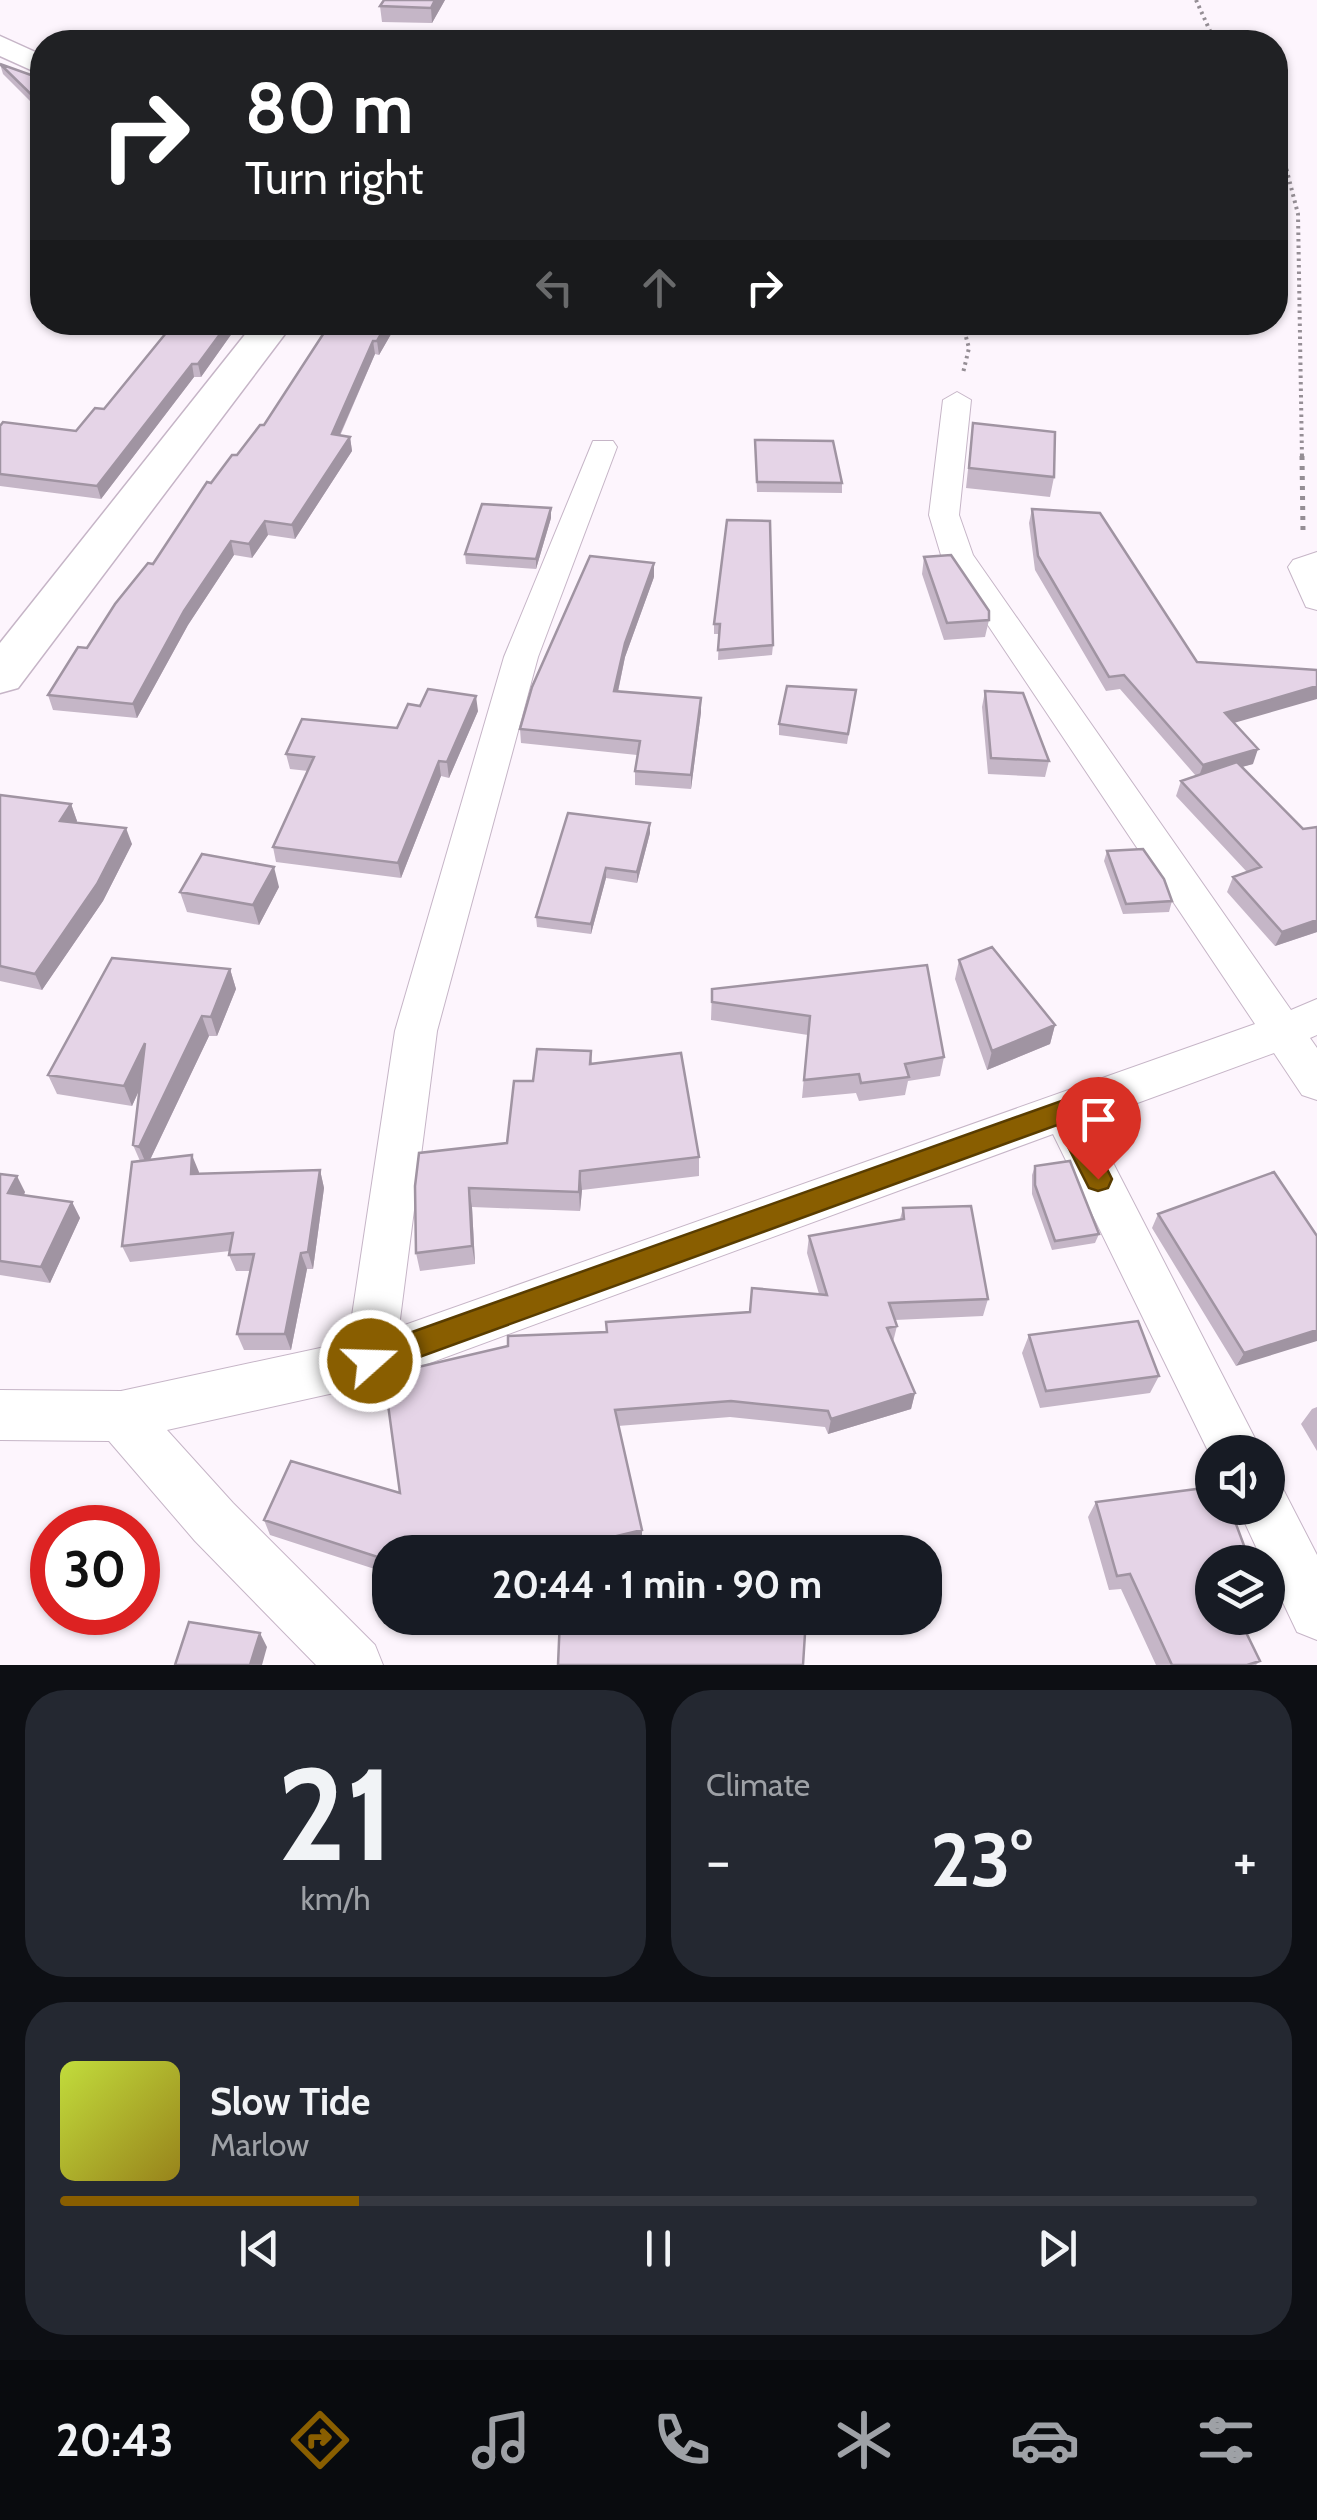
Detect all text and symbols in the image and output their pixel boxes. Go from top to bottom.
text: 80 m [245,65,413,151]
icon: right [80,70,210,200]
text: Turn right [245,151,424,205]
icon: left [527,260,582,315]
icon: ahead [632,260,687,315]
icon: right [737,260,792,315]
pin [1056,1077,1141,1180]
icon: arrive [1071,1092,1126,1147]
position arrow [318,1309,422,1413]
map controls [1195,1435,1285,1635]
button: sound [1195,1435,1285,1525]
speed limit sign: 30 [30,1505,160,1635]
button: layers [1195,1545,1285,1635]
text: 20:44 · 1 min · 90 m [492,1561,822,1608]
text: 21 [277,1735,394,1893]
text: Climate [706,1765,810,1804]
text: 23° [931,1814,1032,1905]
text: − [706,1827,730,1894]
text: + [1233,1827,1257,1894]
text: km/h [300,1879,371,1918]
text: Slow Tide [210,2078,370,2125]
text: Marlow [210,2125,309,2164]
icon: previous [232,2221,287,2276]
icon: pause [631,2221,686,2276]
icon: next [1030,2221,1085,2276]
icon: directions [285,2405,355,2475]
icon: music [466,2405,536,2475]
icon: phone [647,2405,717,2475]
icon: climate [829,2405,899,2475]
icon: car [1010,2405,1080,2475]
icon: filters [1191,2405,1261,2475]
text: 20:43 [56,2413,173,2467]

